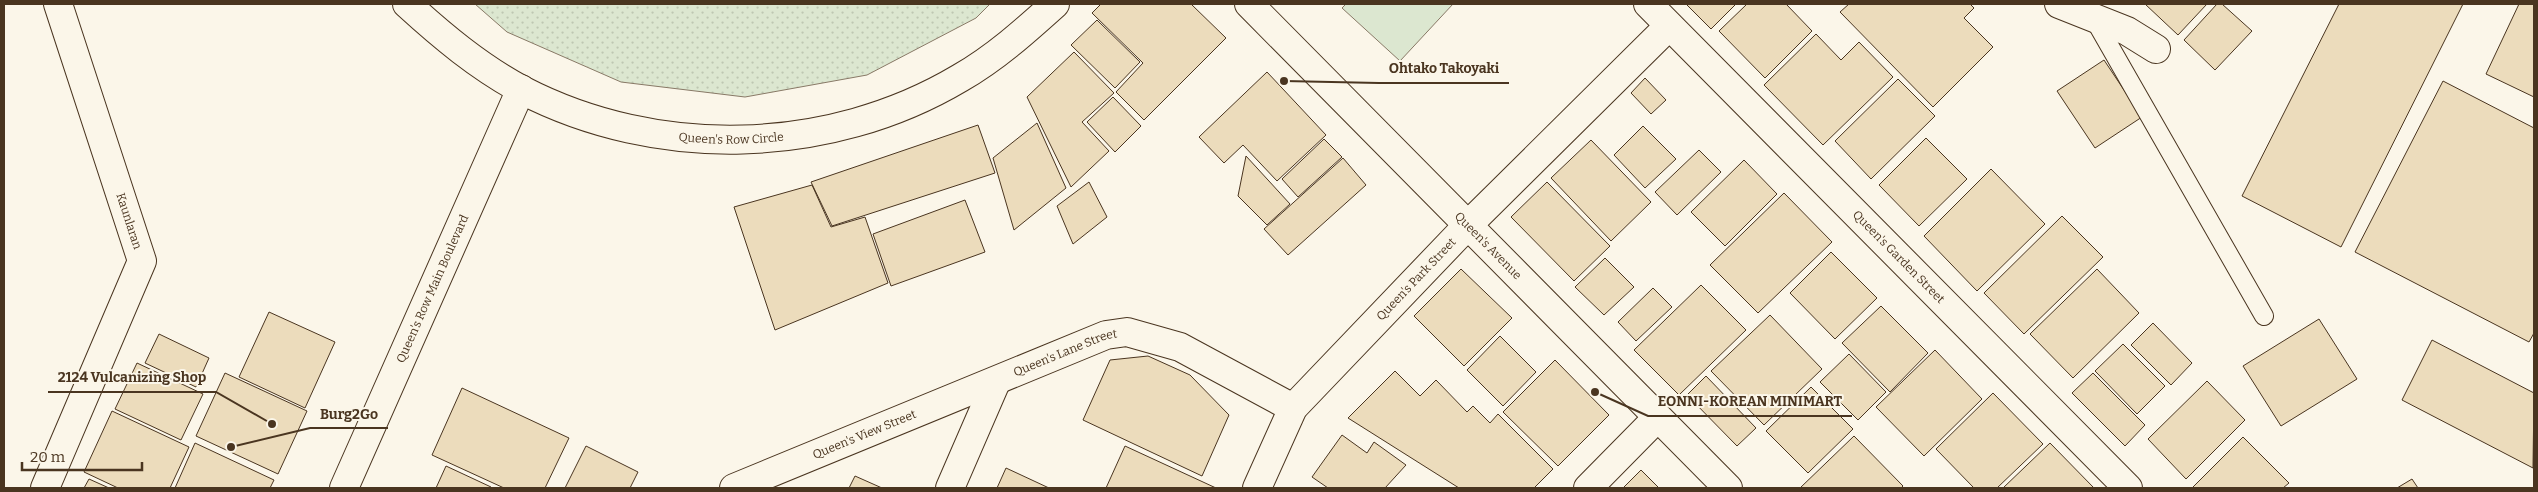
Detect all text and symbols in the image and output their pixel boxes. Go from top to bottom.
callout: Ohtako Takoyaki [1379,54,1509,83]
text: Ohtako Takoyaki [1389,60,1500,77]
street label: Queen's Row Circle [678,130,784,147]
street label: Kaunlaran [113,191,145,251]
street label: Queen's Garden Street [1850,208,1948,306]
street label: Queen's Avenue [1452,209,1524,282]
street label: Queen's Row Main Boulevard [393,213,471,365]
street label: Queen's Park Street [1374,235,1459,323]
street label: Queen's Lane Street [1011,326,1119,379]
callout: 2124 Vulcanizing Shop [48,363,216,392]
text: 2124 Vulcanizing Shop [58,369,207,386]
callout: EONNI-KOREAN MINIMART [1648,387,1852,416]
text: EONNI-KOREAN MINIMART [1658,393,1843,410]
callout: Burg2Go [310,399,388,428]
text: Burg2Go [320,406,378,423]
street label: Queen's View Street [811,407,919,462]
scale bar [22,440,142,472]
text: 20 m [30,448,66,466]

